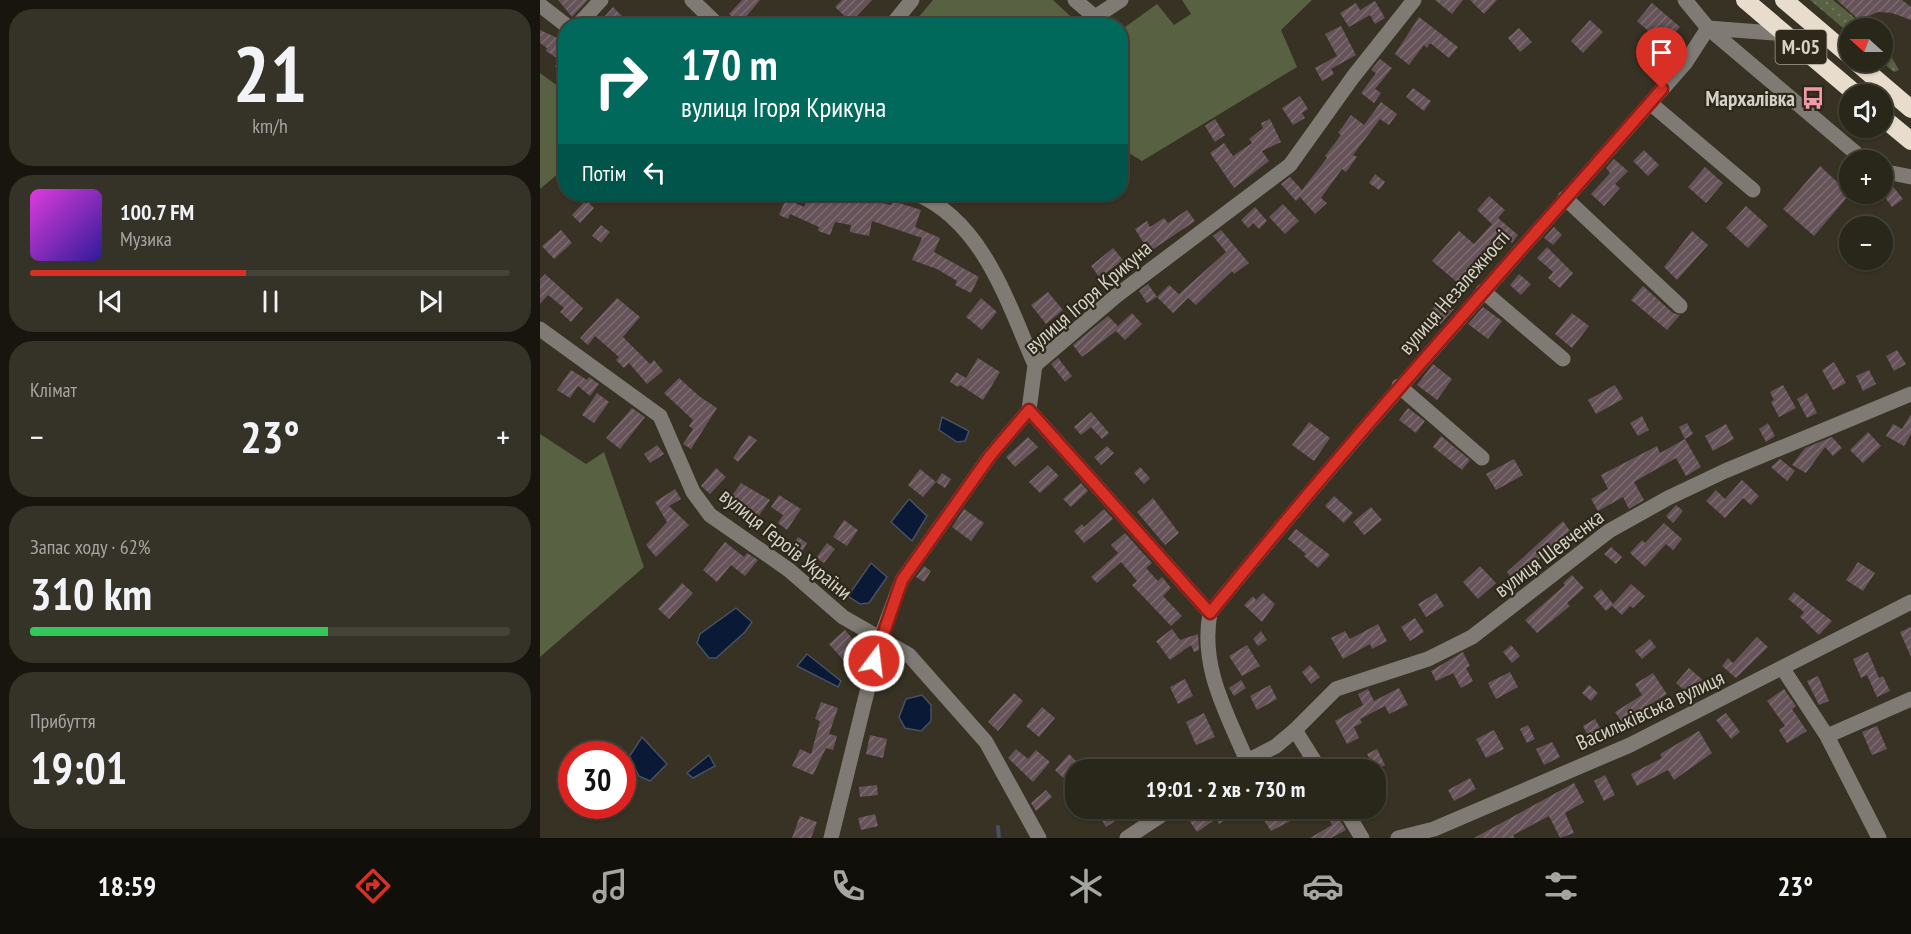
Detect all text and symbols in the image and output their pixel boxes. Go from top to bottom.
north arrow [1839,18,1893,72]
map controls [1839,18,1893,270]
text: 21 [233,23,307,124]
pin [1636,27,1687,89]
road number: М-05 [1776,30,1826,64]
icon: arrive [1645,36,1678,69]
text: 170 m [681,37,778,92]
icon: right [582,42,660,120]
button: sound [1839,84,1893,138]
place label: Мархалівка [1705,85,1795,112]
bus stop icon: Мархалівка [1800,85,1826,111]
text: вулиця Ігоря Крикуна [681,90,886,124]
text: km/h [252,113,288,139]
button: + [1839,150,1893,204]
icon: left [638,156,671,189]
text: Потім [582,159,626,187]
text: 100.7 FM [120,198,194,226]
button: − [1839,216,1893,270]
street label: вулиця Незалежності [1392,224,1516,360]
text: Музика [120,226,172,252]
street label: вулиця Ігоря Крикуна [1019,234,1157,360]
icon: previous [94,285,127,318]
icon: pause [254,285,287,318]
icon: next [414,285,447,318]
text: Клімат [30,377,77,403]
text: 23° [240,407,300,465]
text: − [30,415,44,458]
text: + [496,415,510,458]
street label: вулиця Героїв України [714,482,858,606]
street label: вулиця Шевченка [1489,503,1609,603]
text: Запас ходу · 62% [30,534,150,560]
text: 310 km [30,564,152,622]
position arrow [842,629,906,693]
street label: Васильківська вулиця [1572,664,1728,756]
text: Прибуття [30,708,95,734]
text: 19:01 [30,738,127,796]
speed limit sign: 30 [558,741,636,819]
text: 19:01 · 2 хв · 730 m [1146,775,1305,803]
icon: directions [352,865,394,907]
icon: music [589,865,631,907]
icon: phone [827,865,869,907]
icon: climate [1065,865,1107,907]
icon: car [1302,865,1344,907]
icon: filters [1540,865,1582,907]
text: 18:59 [98,869,156,903]
text: 23° [1777,869,1813,903]

